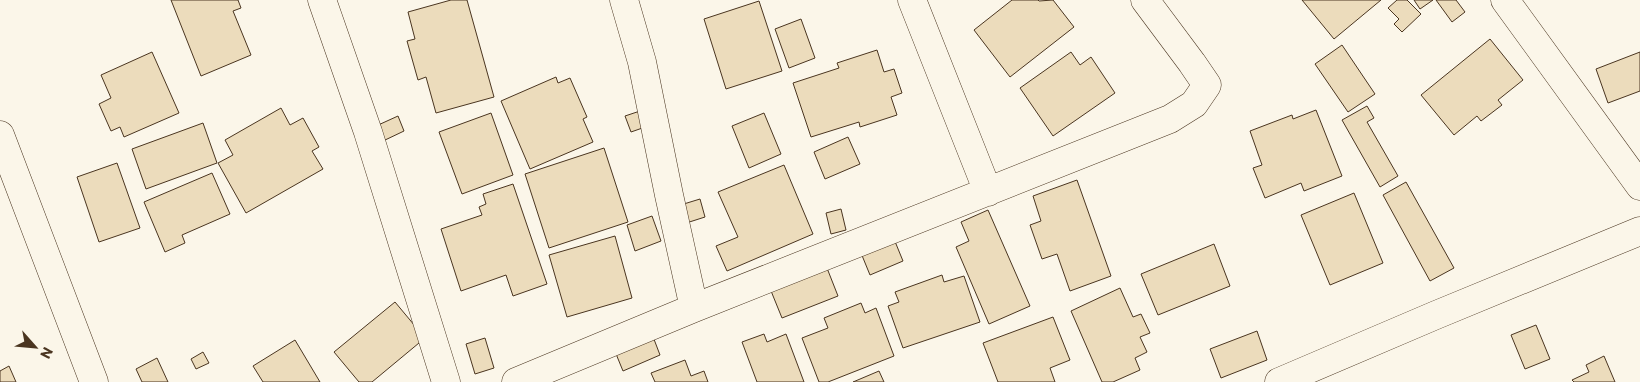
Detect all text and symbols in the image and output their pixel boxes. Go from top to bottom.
north arrow [10,322,60,372]
text: N [37,345,57,362]

